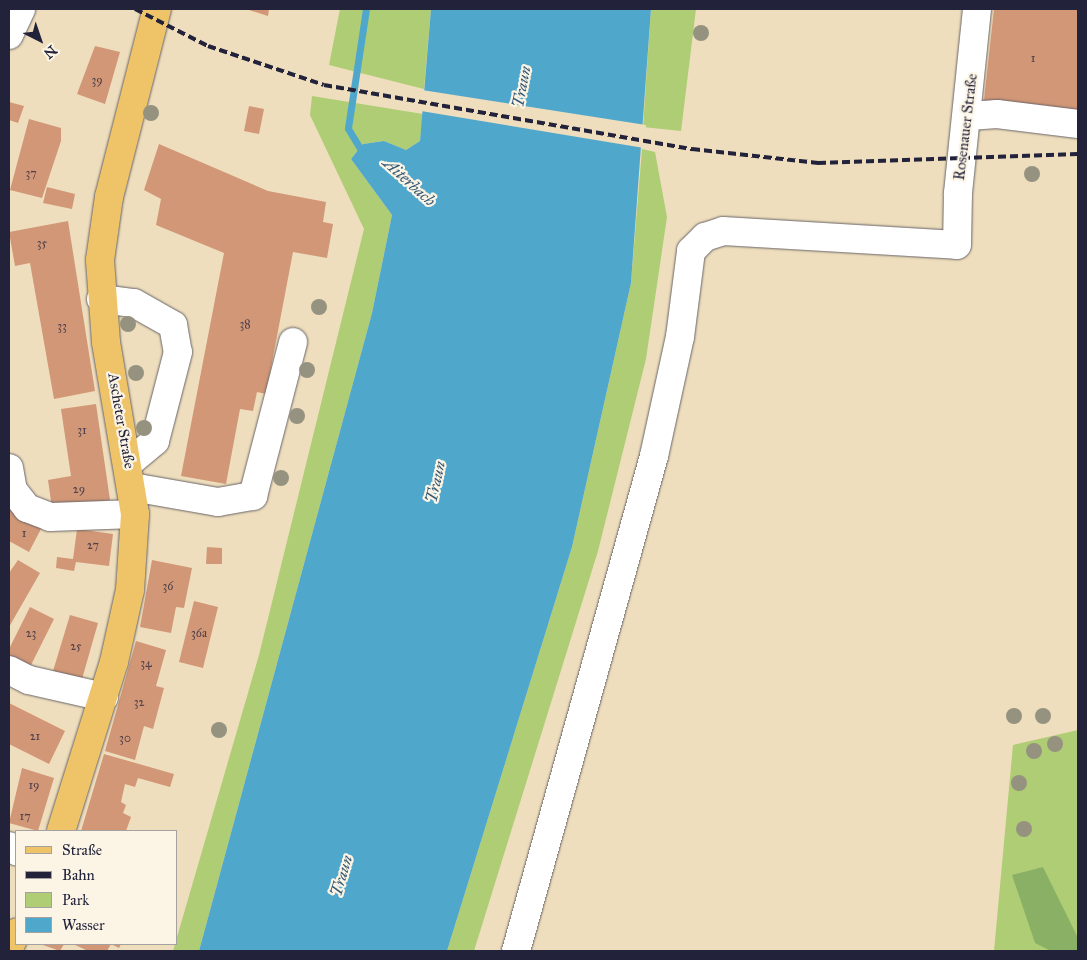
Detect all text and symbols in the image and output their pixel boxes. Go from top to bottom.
north arrow [15,15,65,65]
text: N [40,41,60,62]
house number: 1 [1031,52,1035,66]
water label: Traun [509,65,535,109]
street label: Rosenauer Straße [951,73,981,181]
house number: 39 [91,74,103,88]
water label: Aiterbach [379,153,439,211]
house number: 37 [25,167,37,181]
house number: 35 [37,237,47,251]
house number: 38 [239,318,251,332]
house number: 33 [57,320,67,334]
street label: Ascheter Straße [104,372,138,470]
house number: 31 [77,424,87,438]
water label: Traun [422,459,450,505]
house number: 29 [73,483,85,497]
house number: 1 [22,527,26,541]
house number: 27 [87,539,99,553]
house number: 36 [163,580,173,594]
house number: 23 [26,627,36,641]
house number: 36a [191,627,207,641]
house number: 25 [70,640,82,654]
house number: 34 [140,657,152,671]
house number: 32 [134,696,144,710]
house number: 21 [30,730,40,744]
house number: 30 [119,732,131,746]
house number: 19 [28,779,40,793]
house number: 17 [19,810,31,824]
legend [15,830,178,945]
text: Straße [62,841,102,859]
water label: Traun [327,853,357,899]
text: Bahn [62,866,95,884]
text: Park [62,891,89,909]
text: Wasser [62,916,105,934]

